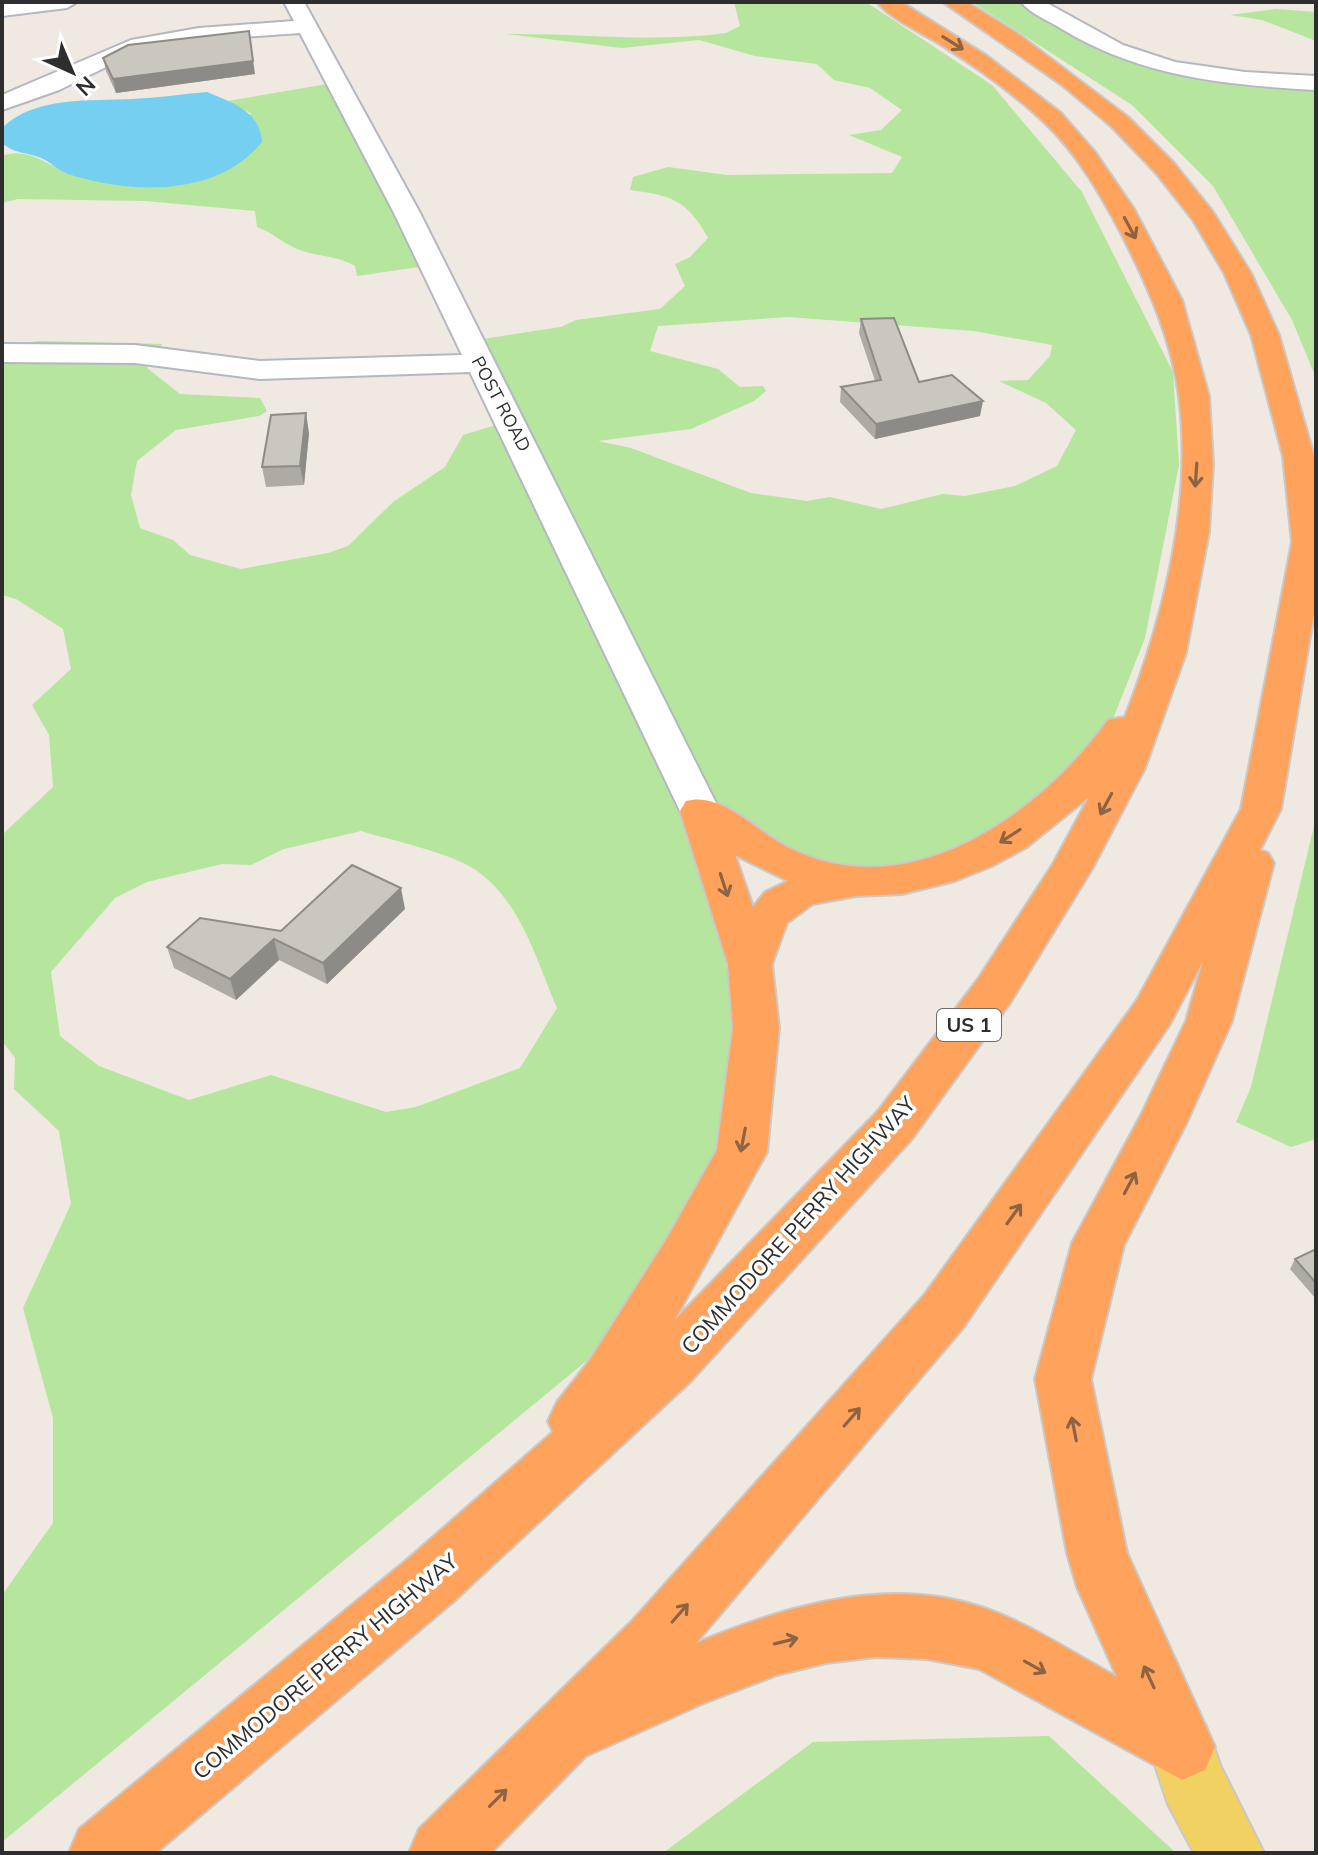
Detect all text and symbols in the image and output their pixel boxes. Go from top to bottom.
north arrow [32,32,112,112]
one-way arrow [941,36,964,52]
text: N [70,71,102,102]
one-way arrow [1123,216,1139,239]
street label: POST ROAD [467,352,536,455]
one-way arrow [1189,461,1204,488]
one-way arrow [1098,792,1114,815]
one-way arrow [999,828,1021,844]
one-way arrow [718,872,733,897]
road number: US 1 [937,1009,1001,1041]
street label: COMMODORE PERRY HIGHWAY [675,1090,922,1360]
one-way arrow [735,1126,750,1152]
one-way arrow [1123,1171,1139,1195]
one-way arrow [1006,1204,1022,1226]
one-way arrow [842,1408,860,1428]
one-way arrow [1065,1417,1080,1443]
street label: COMMODORE PERRY HIGHWAY [187,1547,464,1785]
one-way arrow [671,1604,689,1624]
one-way arrow [772,1633,798,1648]
one-way arrow [1023,1660,1046,1676]
one-way arrow [1141,1665,1156,1689]
one-way arrow [488,1789,507,1808]

